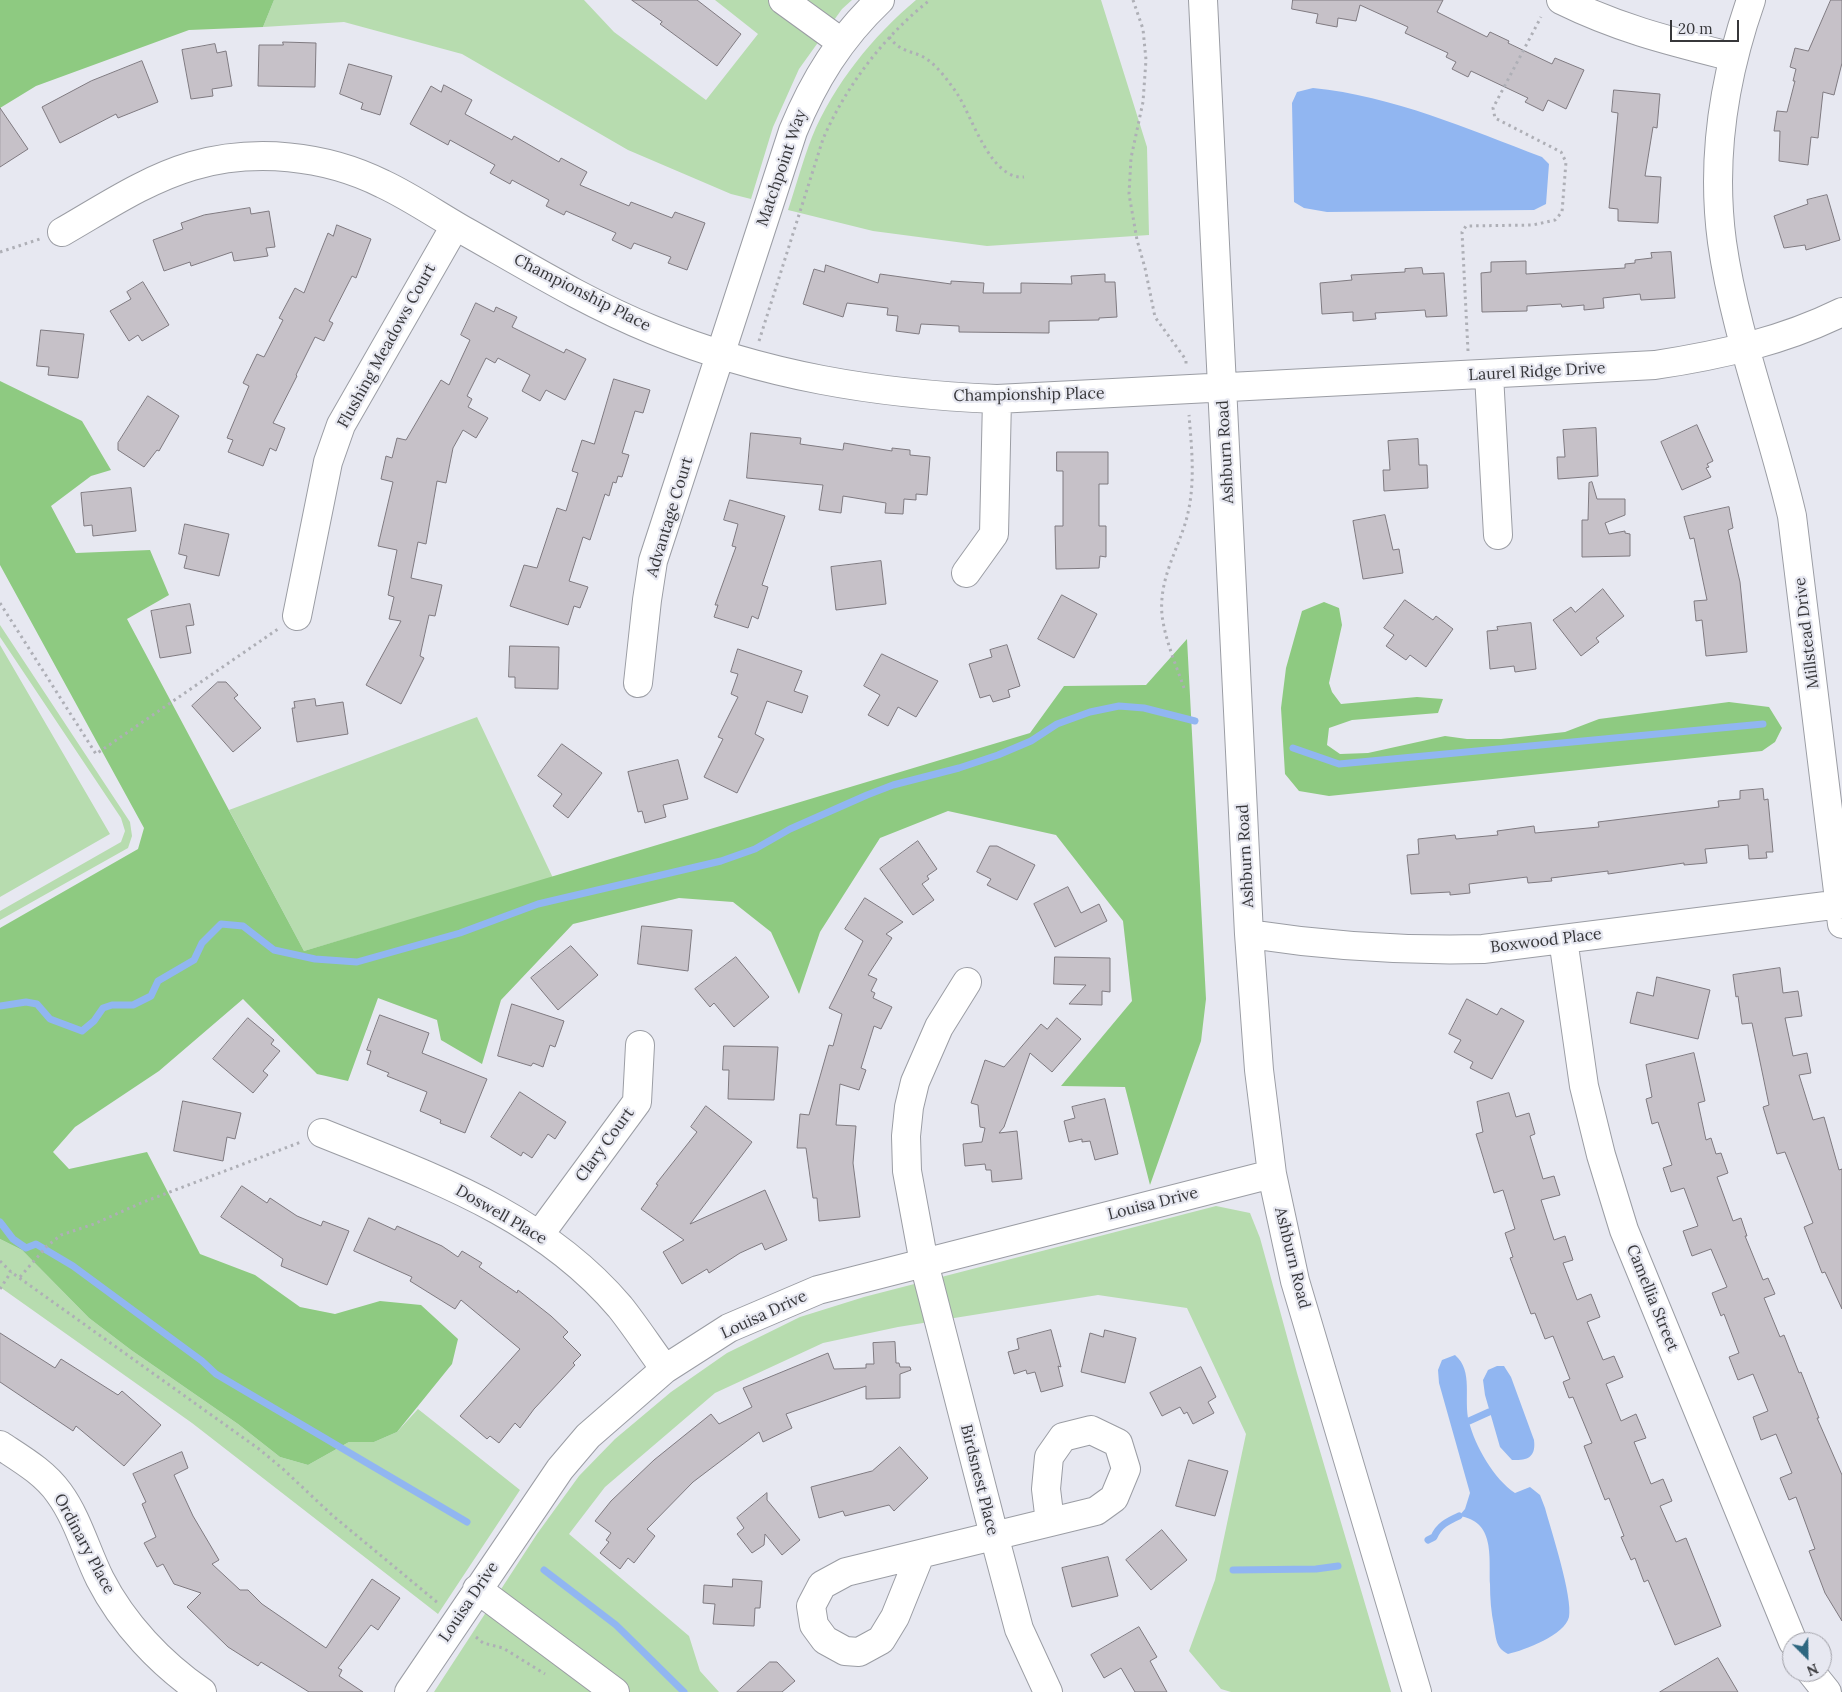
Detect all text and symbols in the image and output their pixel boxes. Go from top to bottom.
scale bar [1672,10,1741,42]
text: 20 m [1678,19,1713,38]
street label: Matchpoint Way [753,107,811,229]
street label: Championship Place [510,250,654,336]
street label: Flushing Meadows Court [334,260,440,432]
street label: Laurel Ridge Drive [1468,359,1606,385]
street label: Championship Place [953,384,1105,406]
street label: Ashburn Road [1214,400,1238,504]
street label: Advantage Court [643,455,697,579]
street label: Millstead Drive [1791,576,1823,690]
street label: Ashburn Road [1234,804,1258,908]
street label: Boxwood Place [1489,925,1603,957]
street label: Clary Court [572,1104,638,1186]
street label: Doswell Place [452,1181,550,1249]
street label: Louisa Drive [1106,1183,1200,1225]
street label: Ashburn Road [1270,1205,1314,1311]
street label: Camellia Street [1622,1242,1682,1354]
street label: Louisa Drive [718,1287,810,1343]
street label: Birdsnest Place [956,1423,1002,1537]
street label: Ordinary Place [50,1491,118,1597]
street label: Louisa Drive [435,1558,503,1646]
north arrow [1782,1632,1832,1682]
text: N [1804,1659,1821,1680]

